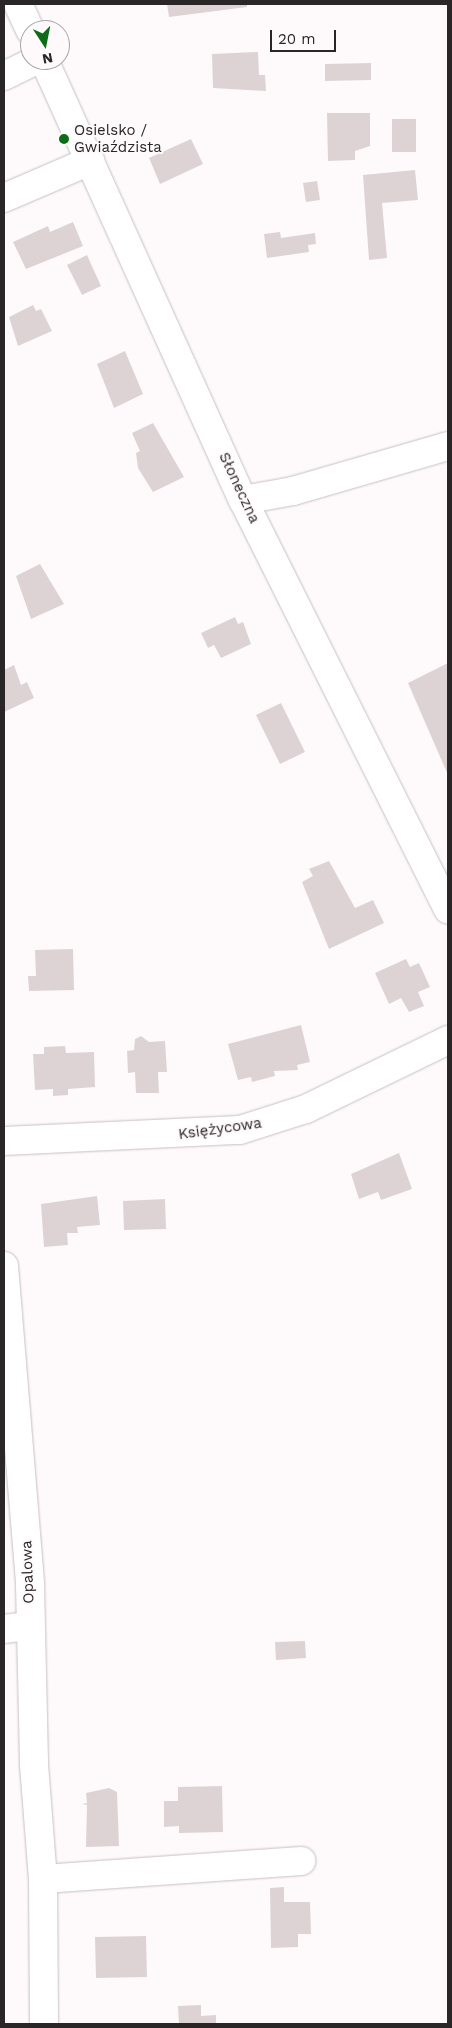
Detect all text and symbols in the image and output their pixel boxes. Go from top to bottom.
north arrow [20,20,70,70]
scale bar [272,20,338,52]
text: 20 m [278,30,316,48]
text: N [41,50,54,68]
place label: Osielsko / Gwiaździsta [74,121,162,156]
marker: Osielsko / Gwiaździsta [58,133,70,145]
street label: Słoneczna [215,450,263,526]
street label: Księżycowa [177,1114,263,1144]
street label: Opalowa [18,1540,38,1604]

